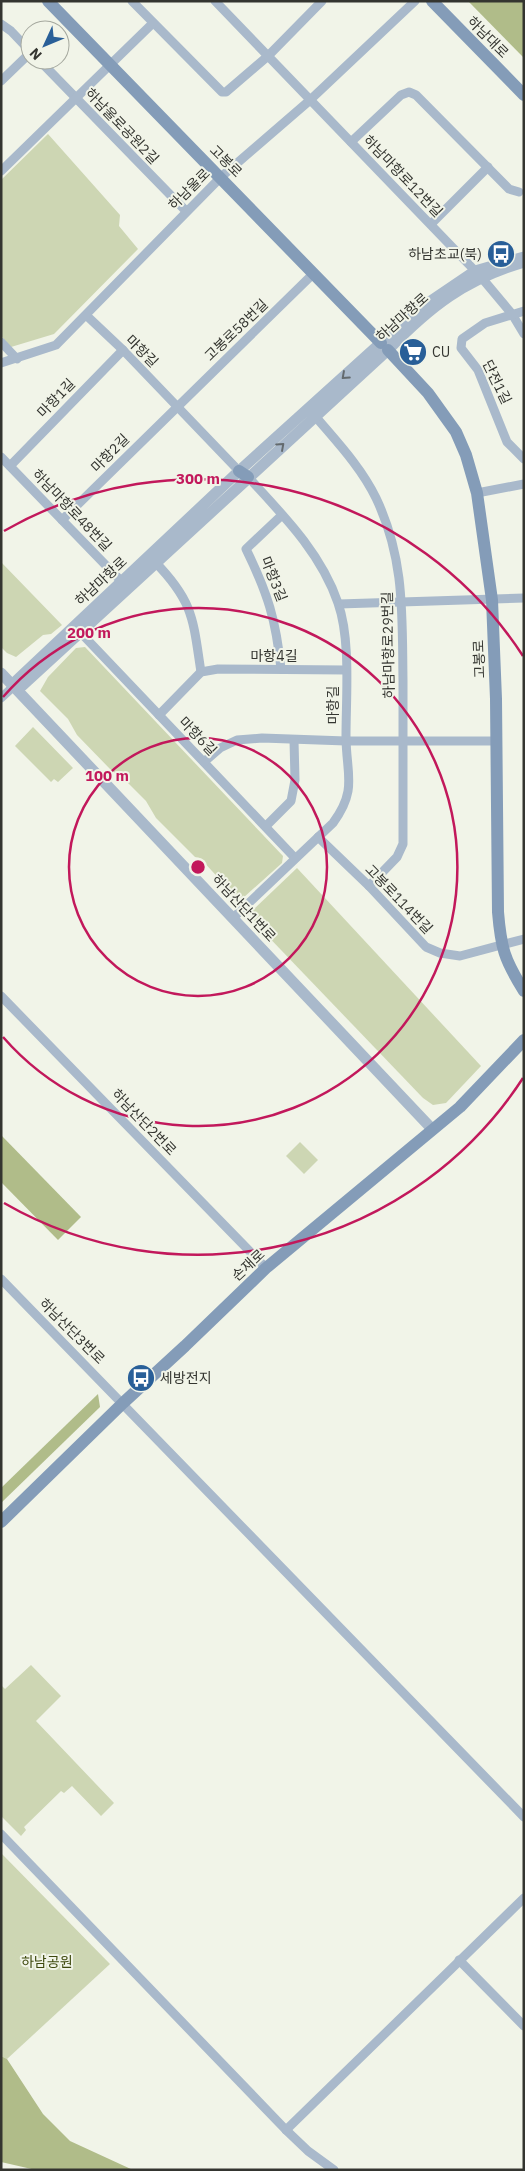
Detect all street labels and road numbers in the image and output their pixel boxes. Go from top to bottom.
street label: 하남대로 [463,12,513,62]
street label: 하남울로공원2길 [81,84,163,168]
street label: 하남마항로12번길 [359,131,447,221]
street label: 고봉로 [206,141,246,181]
street label: 하남울로 [164,164,214,214]
street label: 하남마항로 [372,289,432,345]
street label: 고봉로58번길 [201,295,271,365]
street label: 마항길 [122,331,162,371]
street label: 단전1길 [479,357,515,407]
street label: 마항1길 [33,375,79,421]
street label: 마항2길 [87,430,133,476]
street label: 하남마항로48번길 [28,465,116,555]
street label: 하남마항로 [71,552,131,610]
street label: 마항3길 [257,554,291,604]
street label: 하남마항로29번길 [378,591,398,699]
street label: 고봉로 [469,639,489,679]
street label: 마항4길 [250,647,298,665]
street label: 마항길 [324,686,342,724]
street label: 마항6길 [175,713,221,759]
street label: 고봉로114번길 [361,861,437,937]
street label: 하남산단1번로 [208,871,280,946]
street label: 하남산단2번로 [108,1085,180,1159]
street label: 손재로 [228,1245,268,1285]
street label: 하남산단3번로 [35,1294,109,1368]

